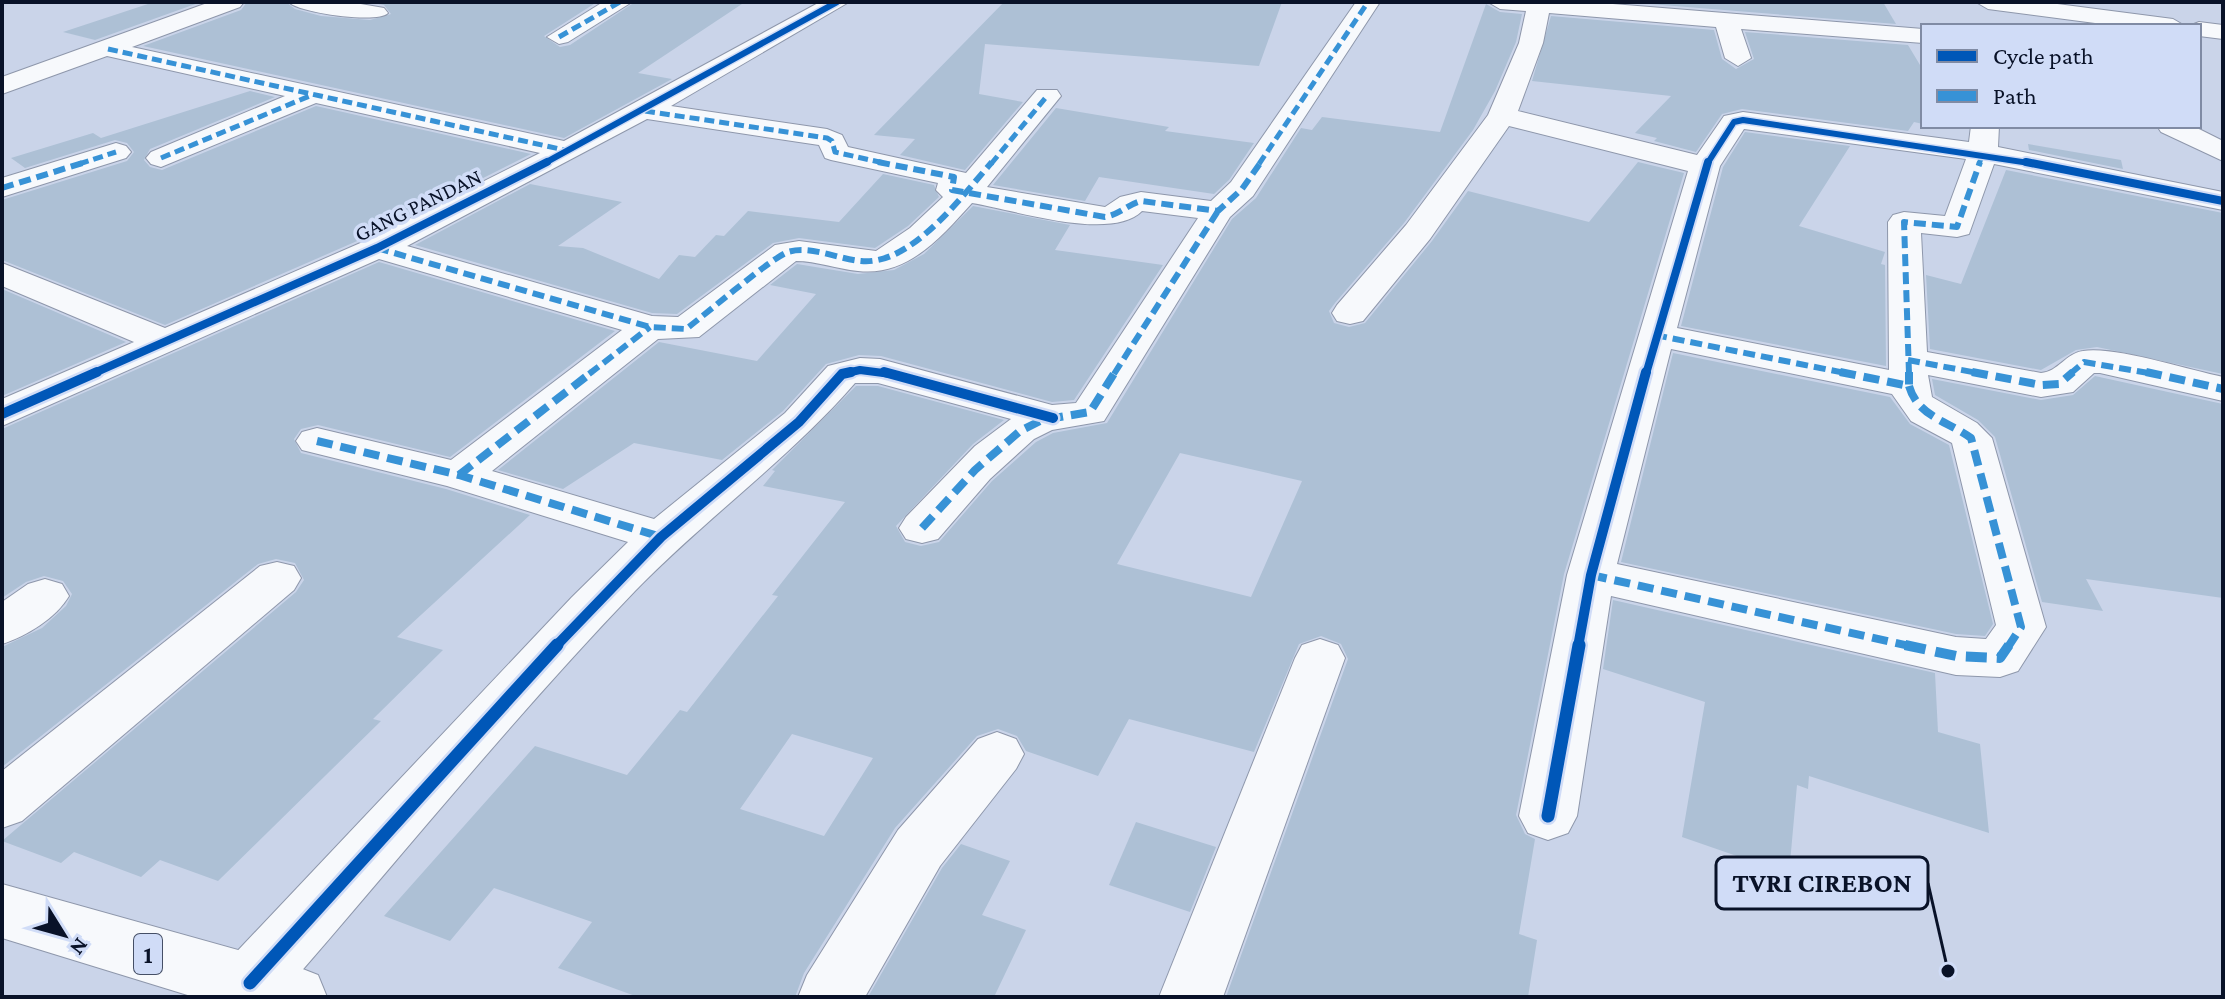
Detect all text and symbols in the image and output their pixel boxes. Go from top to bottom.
legend [1921,24,2201,128]
text: Cycle path [1993,42,2094,69]
text: Path [1993,82,2037,109]
street label: GANG PANDAN [351,164,485,246]
callout: TVRI CIREBON [1716,857,1928,909]
text: TVRI CIREBON [1732,867,1912,898]
north arrow [24,895,104,975]
text: N [65,933,94,960]
road number: 1 [134,934,162,974]

